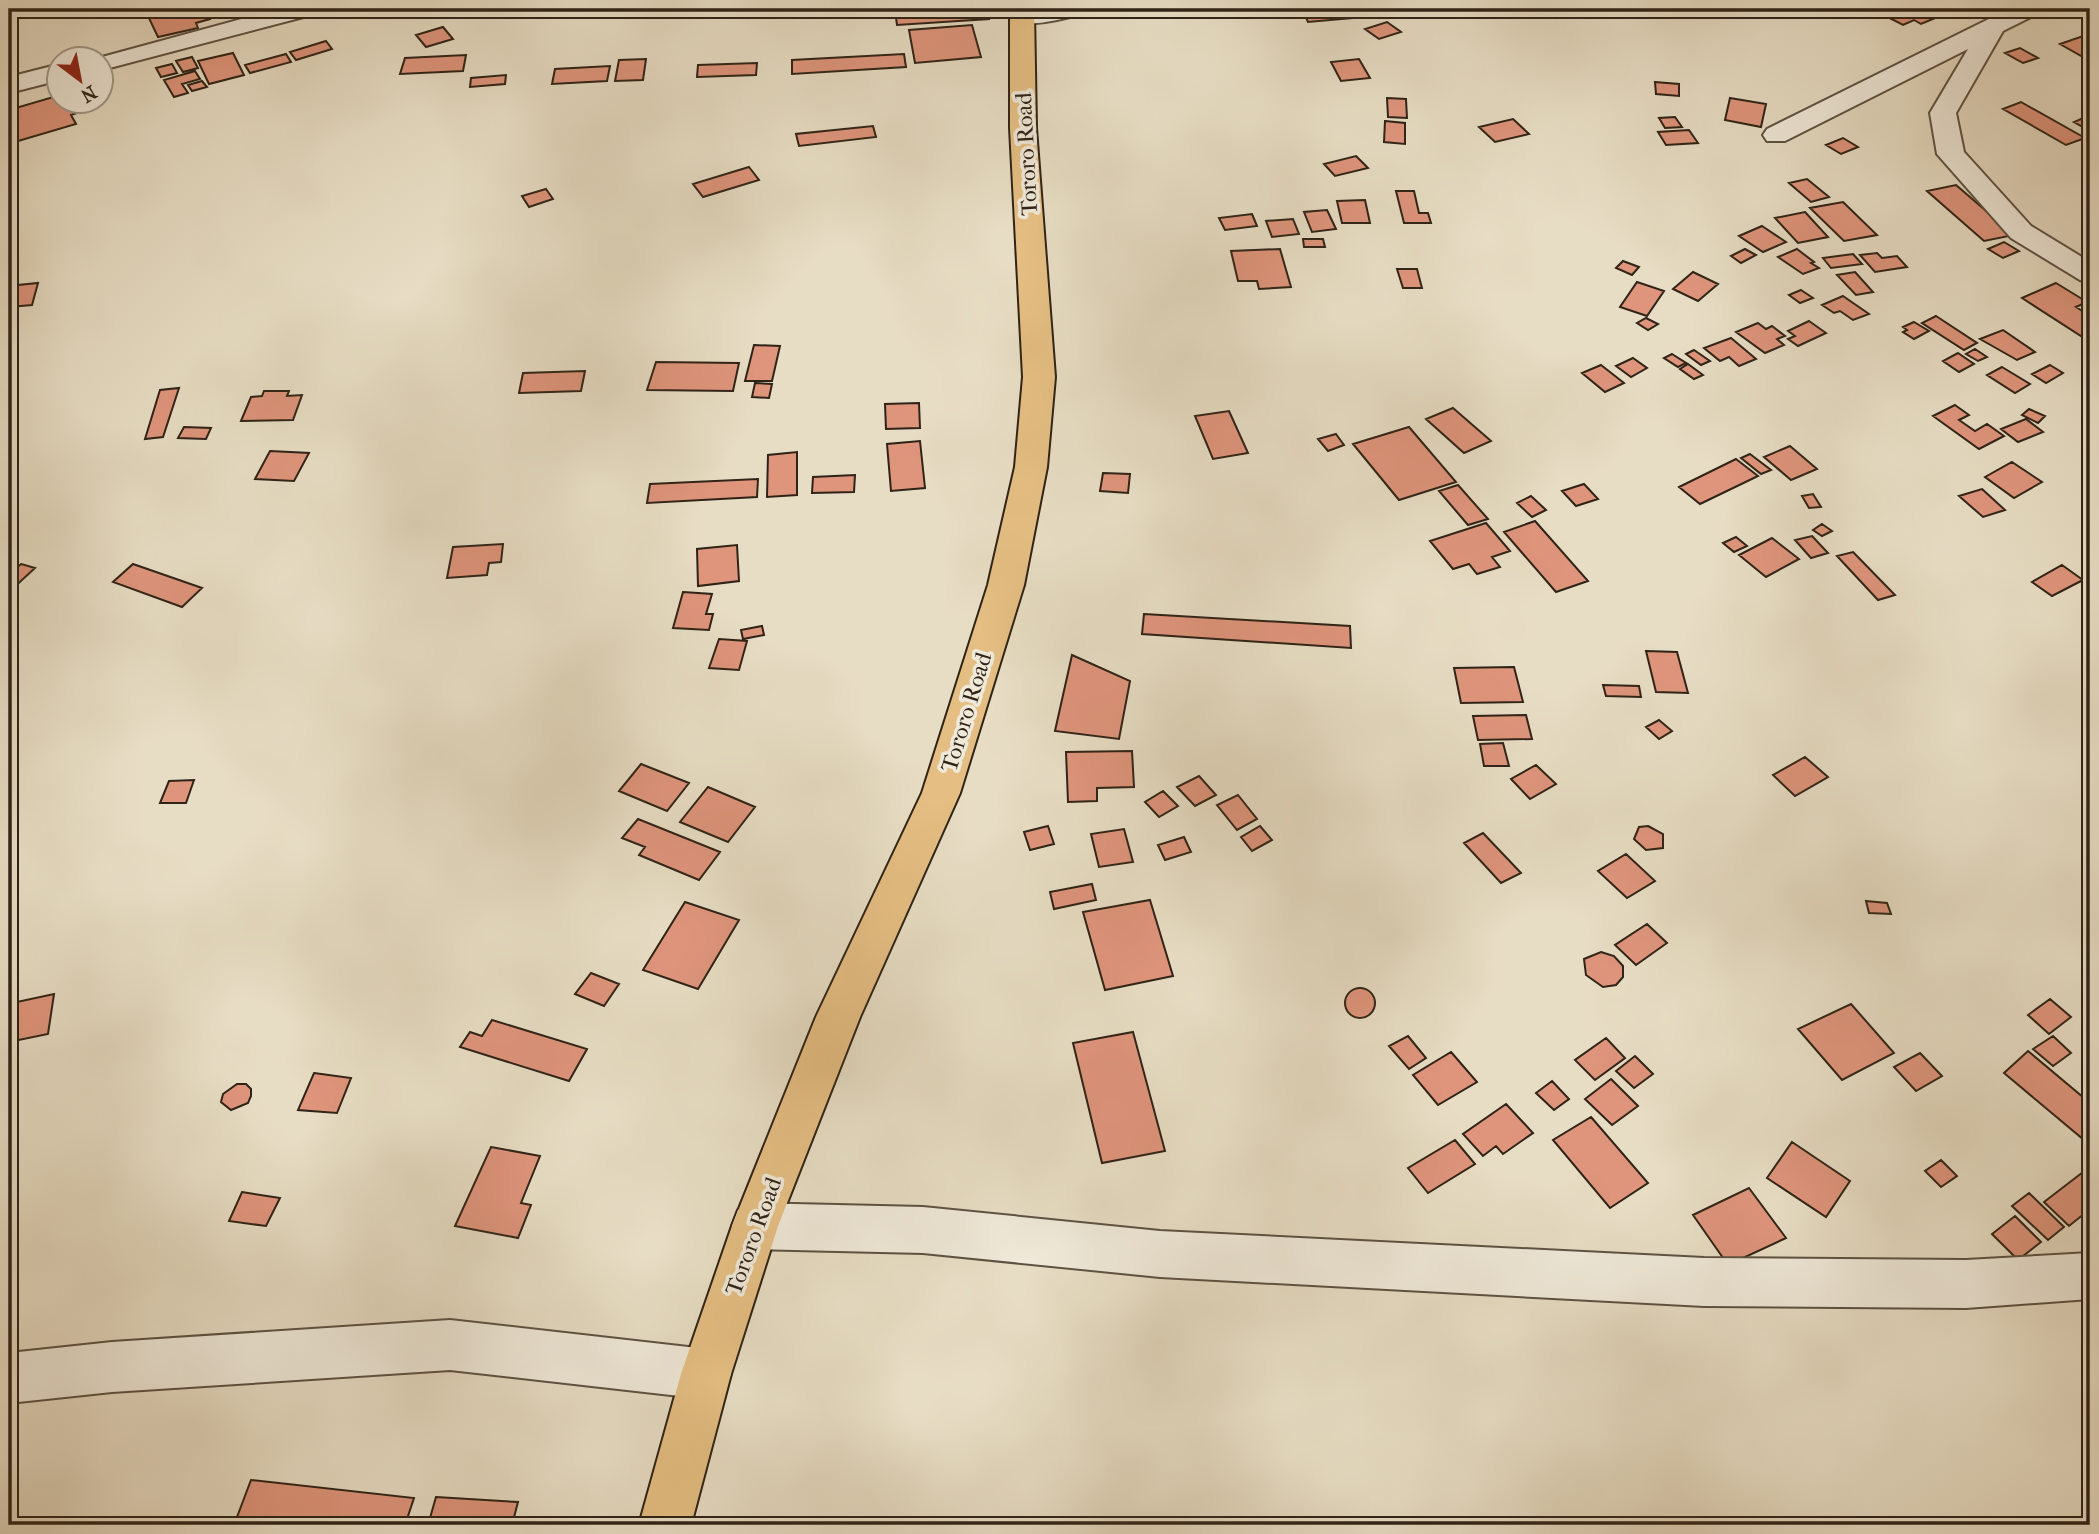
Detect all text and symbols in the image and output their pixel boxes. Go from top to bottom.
north arrow [46,46,116,116]
text: N [76,80,100,107]
street label: Tororo Road [1010,91,1043,216]
street label: Tororo Road [936,649,998,775]
street label: Tororo Road [720,1173,787,1299]

